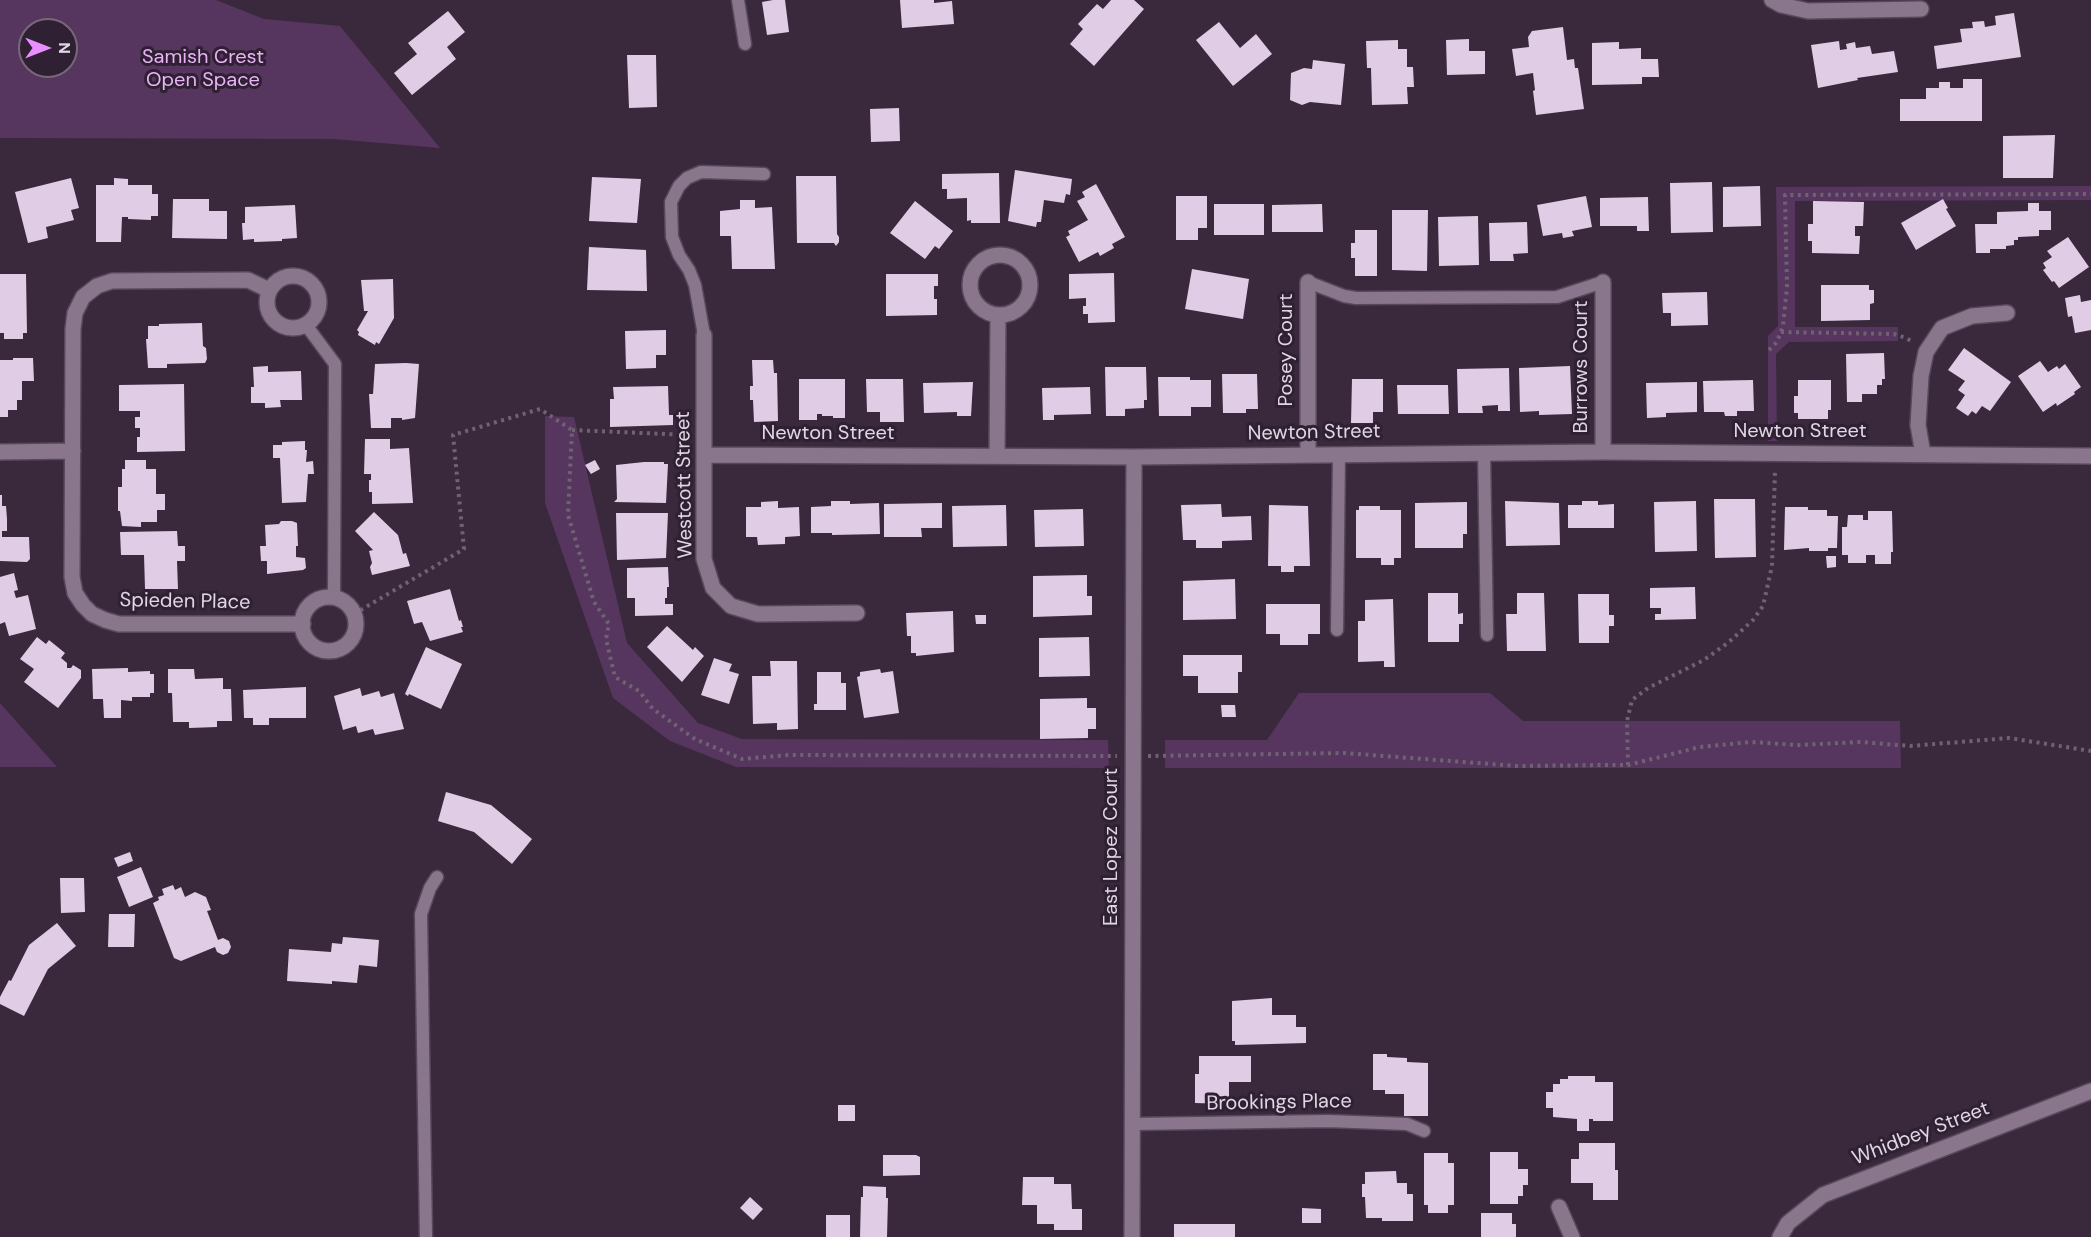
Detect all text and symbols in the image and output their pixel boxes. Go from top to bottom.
north arrow [18,18,78,78]
text: N [54,42,75,54]
park label: Samish Crest Open Space [142,46,264,93]
street label: Posey Court [1275,293,1299,407]
street label: Burrows Court [1570,301,1594,433]
street label: Westcott Street [672,411,698,559]
street label: Newton Street [1247,420,1381,446]
street label: Newton Street [1734,420,1866,444]
street label: Newton Street [762,422,894,446]
street label: Spieden Place [119,589,251,615]
street label: East Lopez Court [1100,768,1124,926]
street label: Brookings Place [1206,1090,1352,1116]
street label: Whidbey Street [1849,1097,1993,1171]

